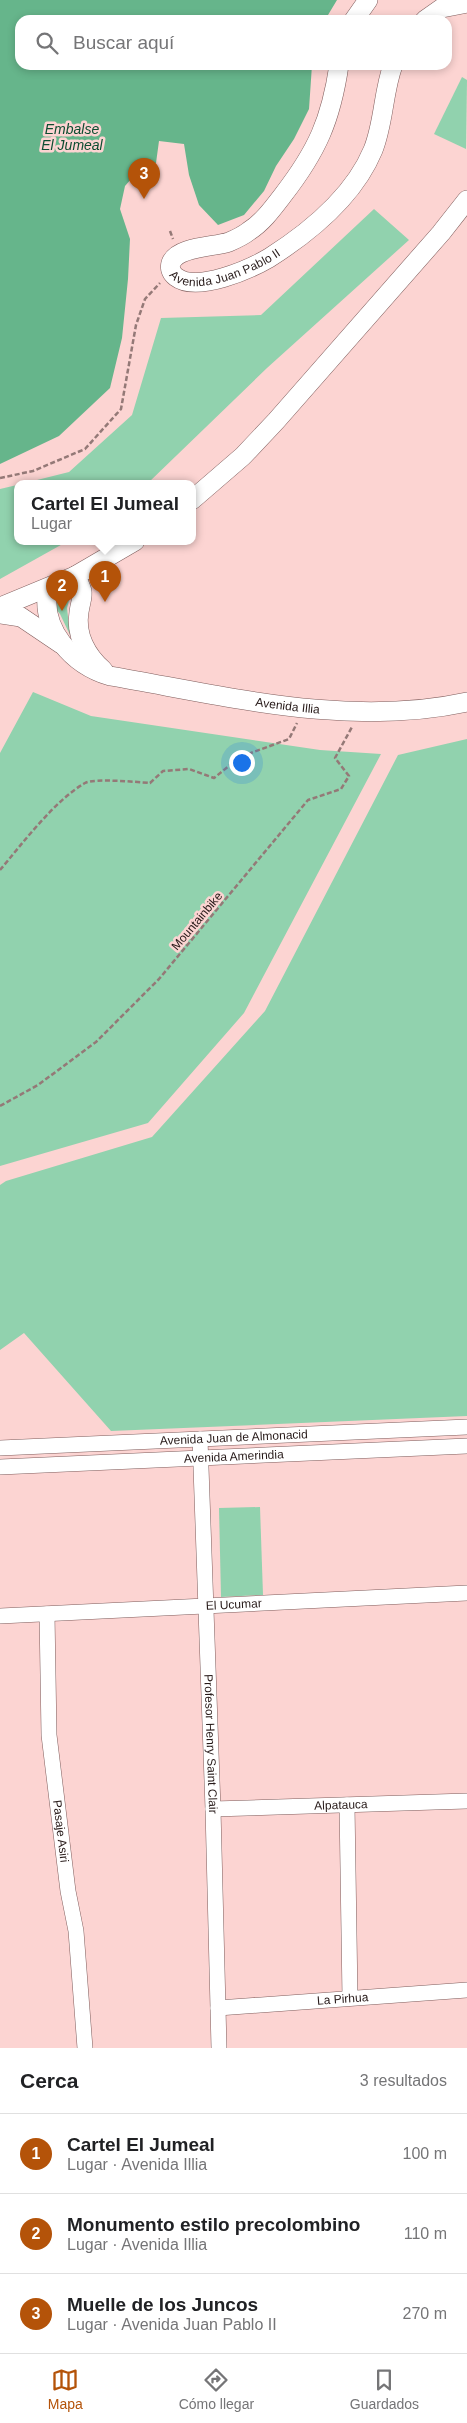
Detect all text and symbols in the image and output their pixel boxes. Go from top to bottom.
search box [15,15,452,70]
icon: search [33,29,61,57]
text: Buscar aquí [73,32,174,53]
water label: Embalse El Jumeal [41,121,104,153]
pin: 3 [128,158,160,199]
street label: Avenida Juan Pablo II [167,246,283,289]
popup [14,480,196,545]
text: Cartel El Jumeal [31,493,179,514]
text: Lugar [31,515,72,532]
pin: 1 [89,561,121,602]
pin: 2 [46,570,78,611]
street label: Avenida Illia [255,695,321,717]
your location [229,750,255,776]
street label: Mountainbike [169,889,226,953]
street label: Avenida Juan de Almonacid [159,1427,308,1448]
street label: Avenida Amerindia [183,1447,284,1466]
street label: El Ucumar [205,1596,262,1613]
street label: Profesor Henry Saint Clair [201,1674,220,1814]
street label: Alpatauca [314,1797,368,1813]
street label: Pasaje Asiri [50,1799,71,1863]
street label: La Pirhua [317,1990,369,2008]
text: Cerca [20,2069,78,2092]
text: 3 resultados [360,2072,447,2089]
text: Cartel El Jumeal [67,2134,215,2155]
text: 1 [32,2145,40,2162]
text: 100 m [403,2145,447,2162]
text: Lugar · Avenida Illia [67,2156,207,2173]
text: Monumento estilo precolombino [67,2214,360,2235]
text: 2 [32,2225,40,2242]
text: 110 m [404,2225,447,2242]
text: Lugar · Avenida Illia [67,2236,207,2253]
text: Muelle de los Juncos [67,2294,258,2315]
text: 3 [32,2305,40,2322]
text: 270 m [403,2305,447,2322]
text: Lugar · Avenida Juan Pablo II [67,2316,277,2333]
tab: Mapa [48,2366,83,2412]
tab: Cómo llegar [179,2366,254,2412]
tab: Guardados [350,2366,419,2412]

